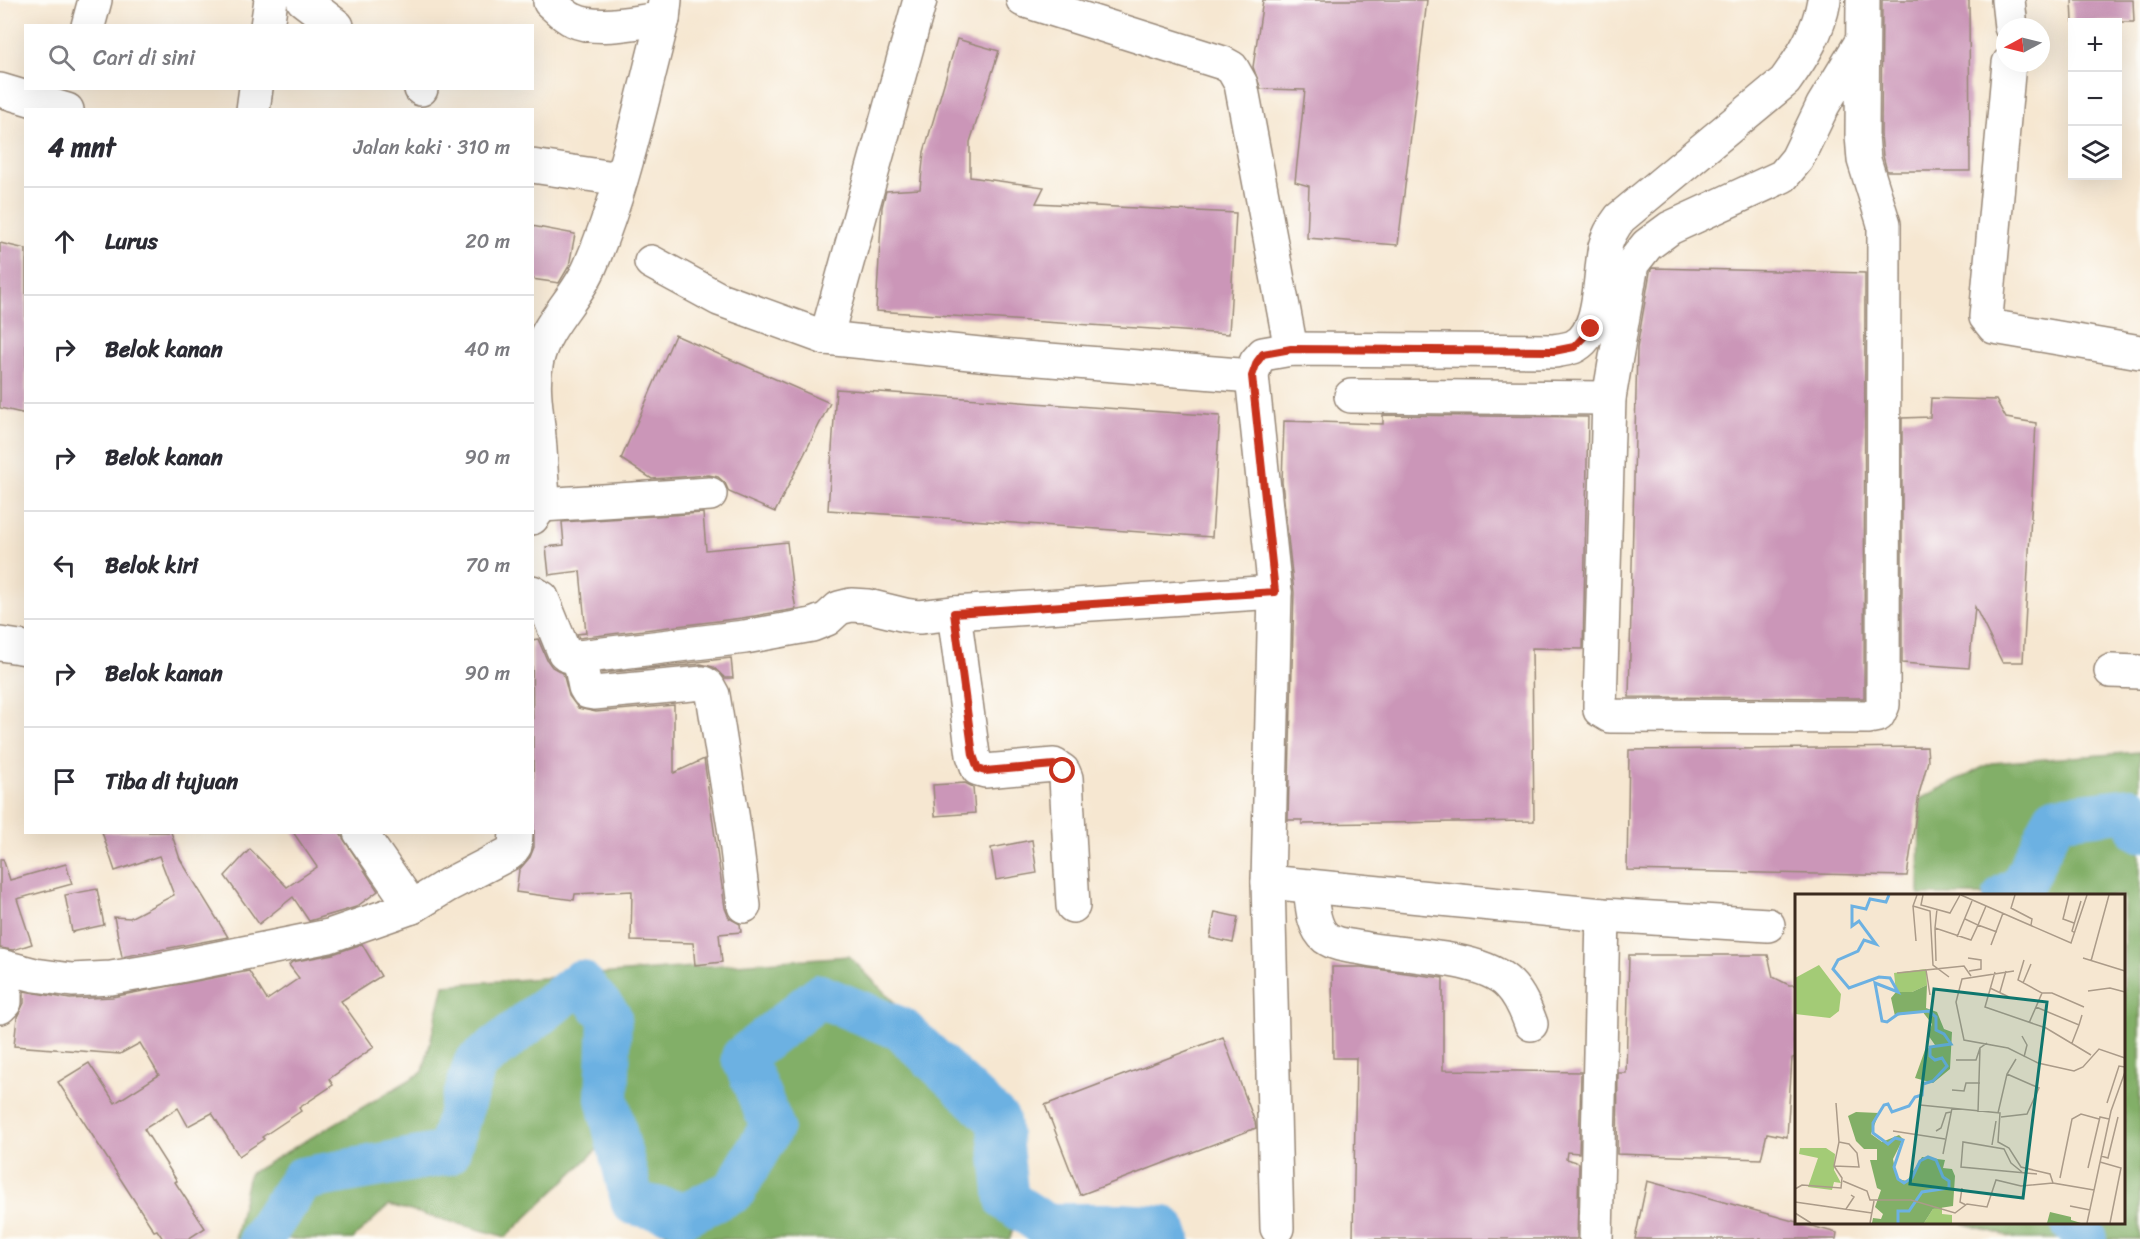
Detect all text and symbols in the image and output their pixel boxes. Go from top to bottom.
north arrow [1996,18,2050,72]
map controls [2068,18,2122,180]
button: + [2068,18,2122,72]
search box [24,24,534,90]
text: Cari di sini [93,38,195,77]
icon: search [45,41,78,74]
button: − [2068,72,2122,126]
text: 4 mnt [48,124,115,170]
button: layers [2068,126,2122,180]
text: Jalan kaki · 310 m [354,130,510,165]
text: Lurus [105,222,158,261]
text: 20 m [465,224,510,259]
icon: ahead [48,225,81,258]
route end [1577,315,1603,341]
text: Belok kanan [105,330,223,369]
text: 40 m [464,332,510,367]
icon: right [48,333,81,366]
text: Belok kanan [105,438,223,477]
text: 90 m [465,440,510,475]
icon: right [48,441,81,474]
text: Belok kiri [105,546,198,585]
text: 70 m [465,548,510,583]
icon: left [48,549,81,582]
text: Belok kanan [105,654,223,693]
text: 90 m [465,656,510,691]
icon: right [48,657,81,690]
route start [1049,757,1075,783]
text: Tiba di tujuan [105,762,238,801]
icon: arrive [48,765,81,798]
inset map [1795,894,2125,1224]

